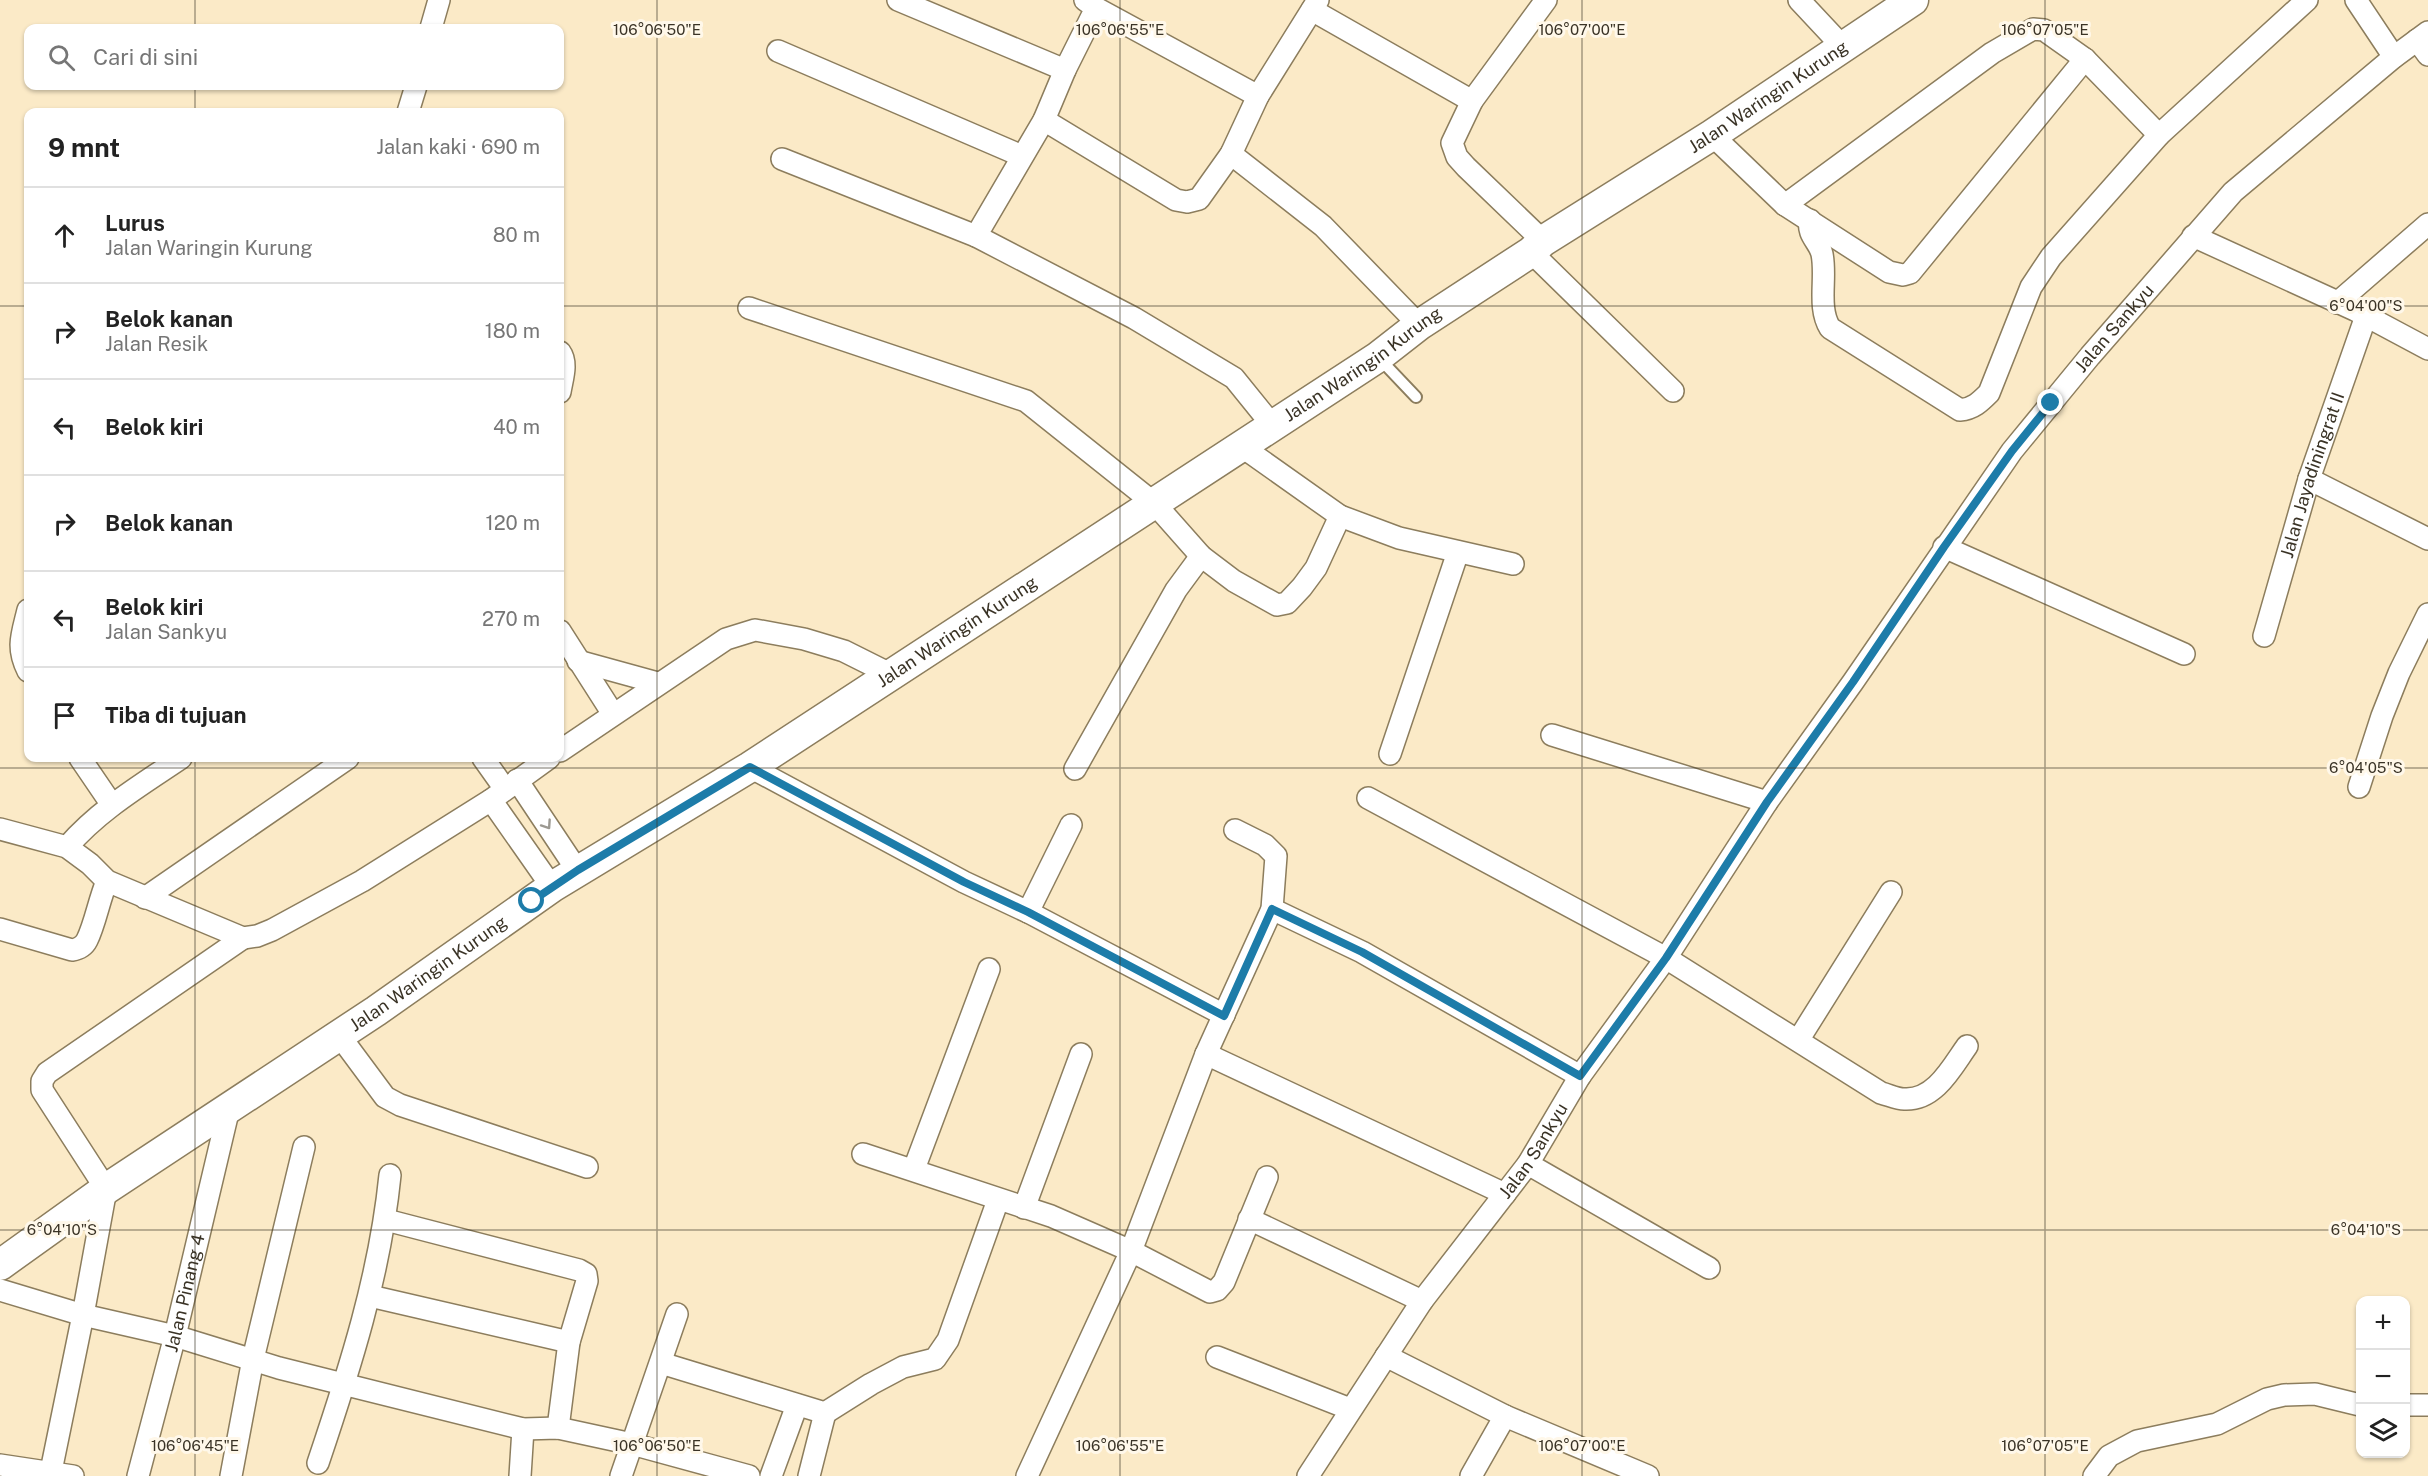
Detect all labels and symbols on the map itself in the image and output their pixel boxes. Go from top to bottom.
text: 106°06'50"E [613,21,701,38]
text: 106°06'55"E [1076,21,1164,38]
text: 106°07'00"E [1538,21,1626,38]
text: 106°07'05"E [2001,21,2089,38]
street label: Jalan Waringin Kurung [1684,36,1852,157]
street label: Jalan Sankyu [2070,280,2158,376]
text: 6°04'00"S [2329,297,2403,314]
street label: Jalan Waringin Kurung [1280,302,1445,426]
route end [2037,389,2063,415]
street label: Jalan Jayadiningrat II [2276,389,2349,560]
street label: Jalan Waringin Kurung [873,571,1041,691]
text: 6°04'05"S [2329,759,2403,776]
one-way arrow [540,818,551,829]
route start [518,887,544,913]
street label: Jalan Waringin Kurung [345,911,511,1036]
street label: Jalan Sankyu [1494,1099,1572,1203]
text: 6°04'10"S [27,1221,97,1238]
text: 6°04'10"S [2331,1221,2401,1238]
street label: Jalan Pinang 4 [160,1232,209,1354]
text: 106°06'45"E [151,1437,239,1454]
text: 106°06'50"E [613,1437,701,1454]
text: 106°06'55"E [1076,1437,1164,1454]
text: 106°07'00"E [1538,1437,1626,1454]
text: 106°07'05"E [2001,1437,2089,1454]

